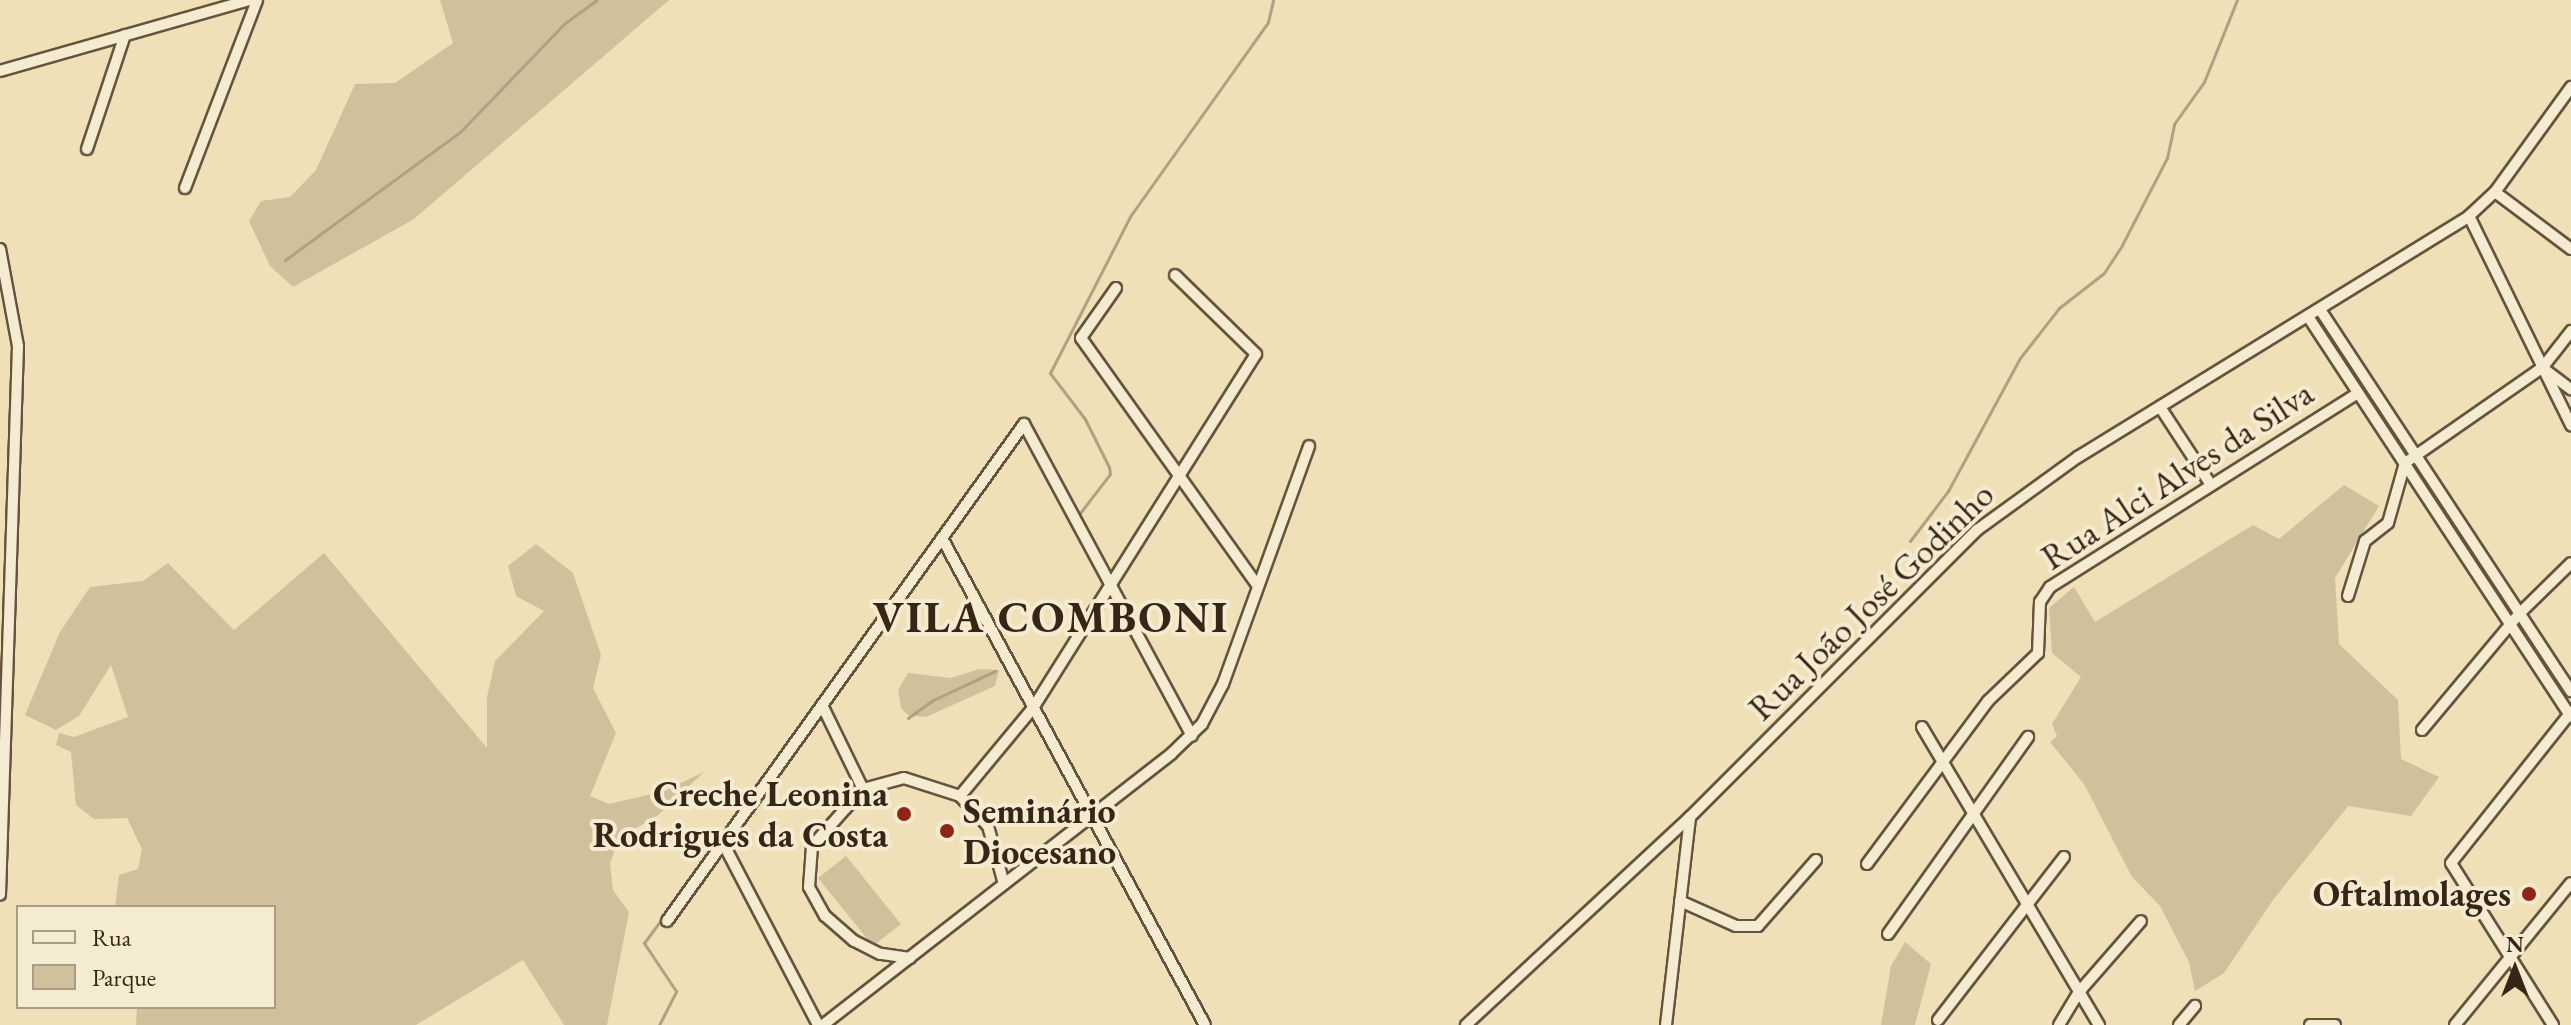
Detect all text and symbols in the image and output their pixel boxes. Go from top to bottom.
street label: Rua Alci Alves da Silva [2033,371,2321,579]
street label: Rua João José Godinho [1739,473,2003,729]
district label: VILA COMBONI [873,591,1229,643]
place label: Creche Leonina Rodrigues da Costa [593,771,888,856]
place label: Seminário Diocesano [963,788,1116,873]
marker: Creche Leonina Rodrigues da Costa [895,805,913,823]
marker: Seminário Diocesano [938,822,956,840]
place label: Oftalmolages [2313,872,2511,916]
marker: Oftalmolages [2518,883,2540,905]
legend [16,905,276,1009]
text: Rua [92,922,131,953]
north arrow [2475,929,2555,1009]
text: N [2506,930,2524,959]
text: Parque [92,962,156,993]

